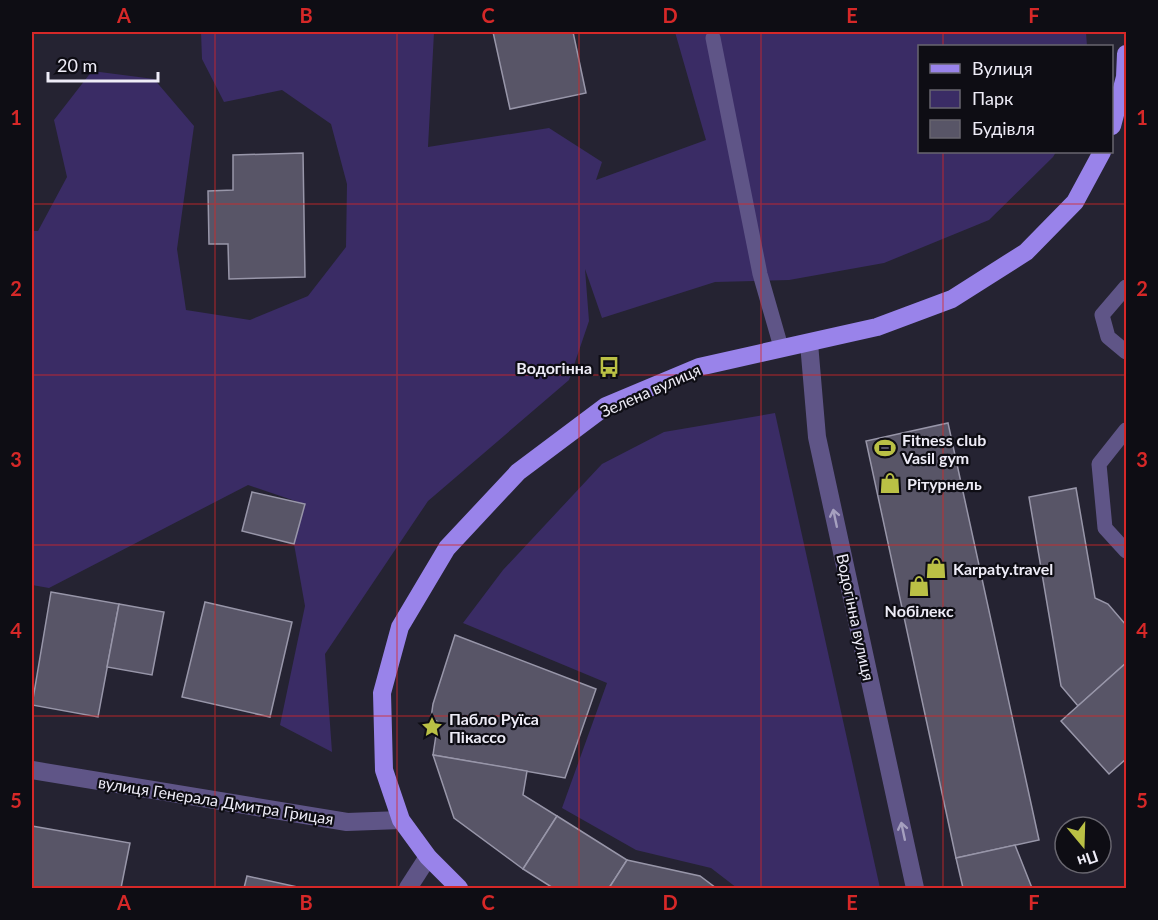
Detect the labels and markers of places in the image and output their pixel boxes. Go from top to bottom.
bus stop icon: Водогінна [597,355,621,379]
place label: Водогінна [516,358,592,377]
place label: Fitness club Vasil gym [901,430,986,467]
sports icon: Fitness club Vasil gym [873,436,897,460]
shop icon: Рітурнель [878,471,902,495]
place label: Рітурнель [907,474,982,493]
shop icon: Karpaty.travel [924,556,948,580]
place label: Karpaty.travel [953,559,1053,578]
shop icon: Nобілекс [907,574,931,598]
place label: Nобілекс [884,601,954,620]
place label: Пабло Руїса Пікассо [449,709,539,746]
place icon: Пабло Руїса Пікассо [420,715,444,739]

